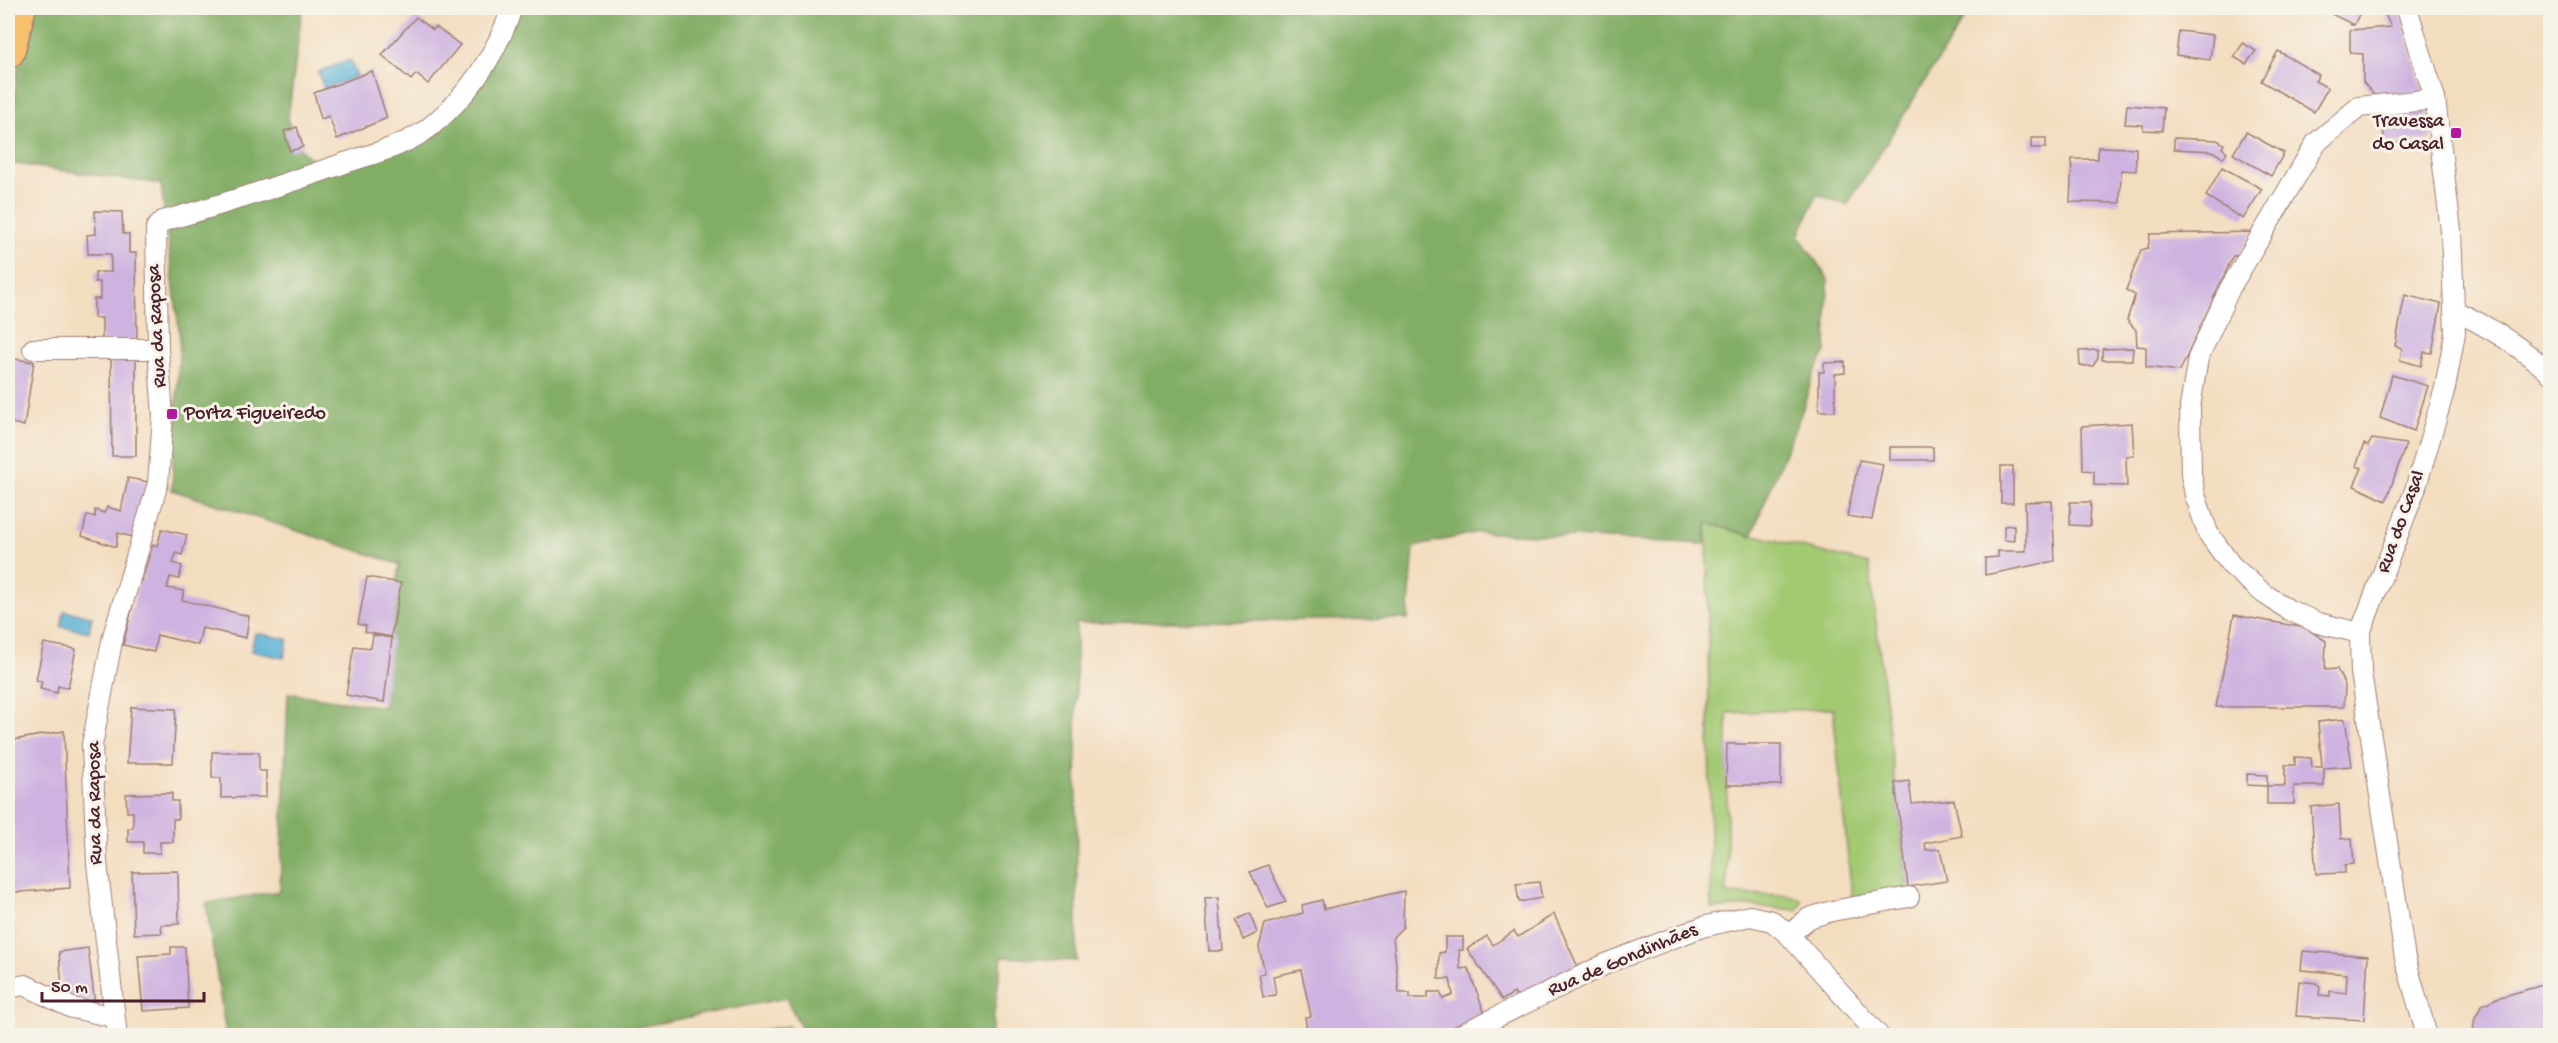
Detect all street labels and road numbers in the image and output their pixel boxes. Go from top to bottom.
street label: Rua da Raposa [143,263,173,388]
street label: Rua do Casal [2373,468,2431,576]
street label: Rua da Raposa [83,740,109,865]
street label: Rua de Gondinhães [1545,919,1702,1003]

